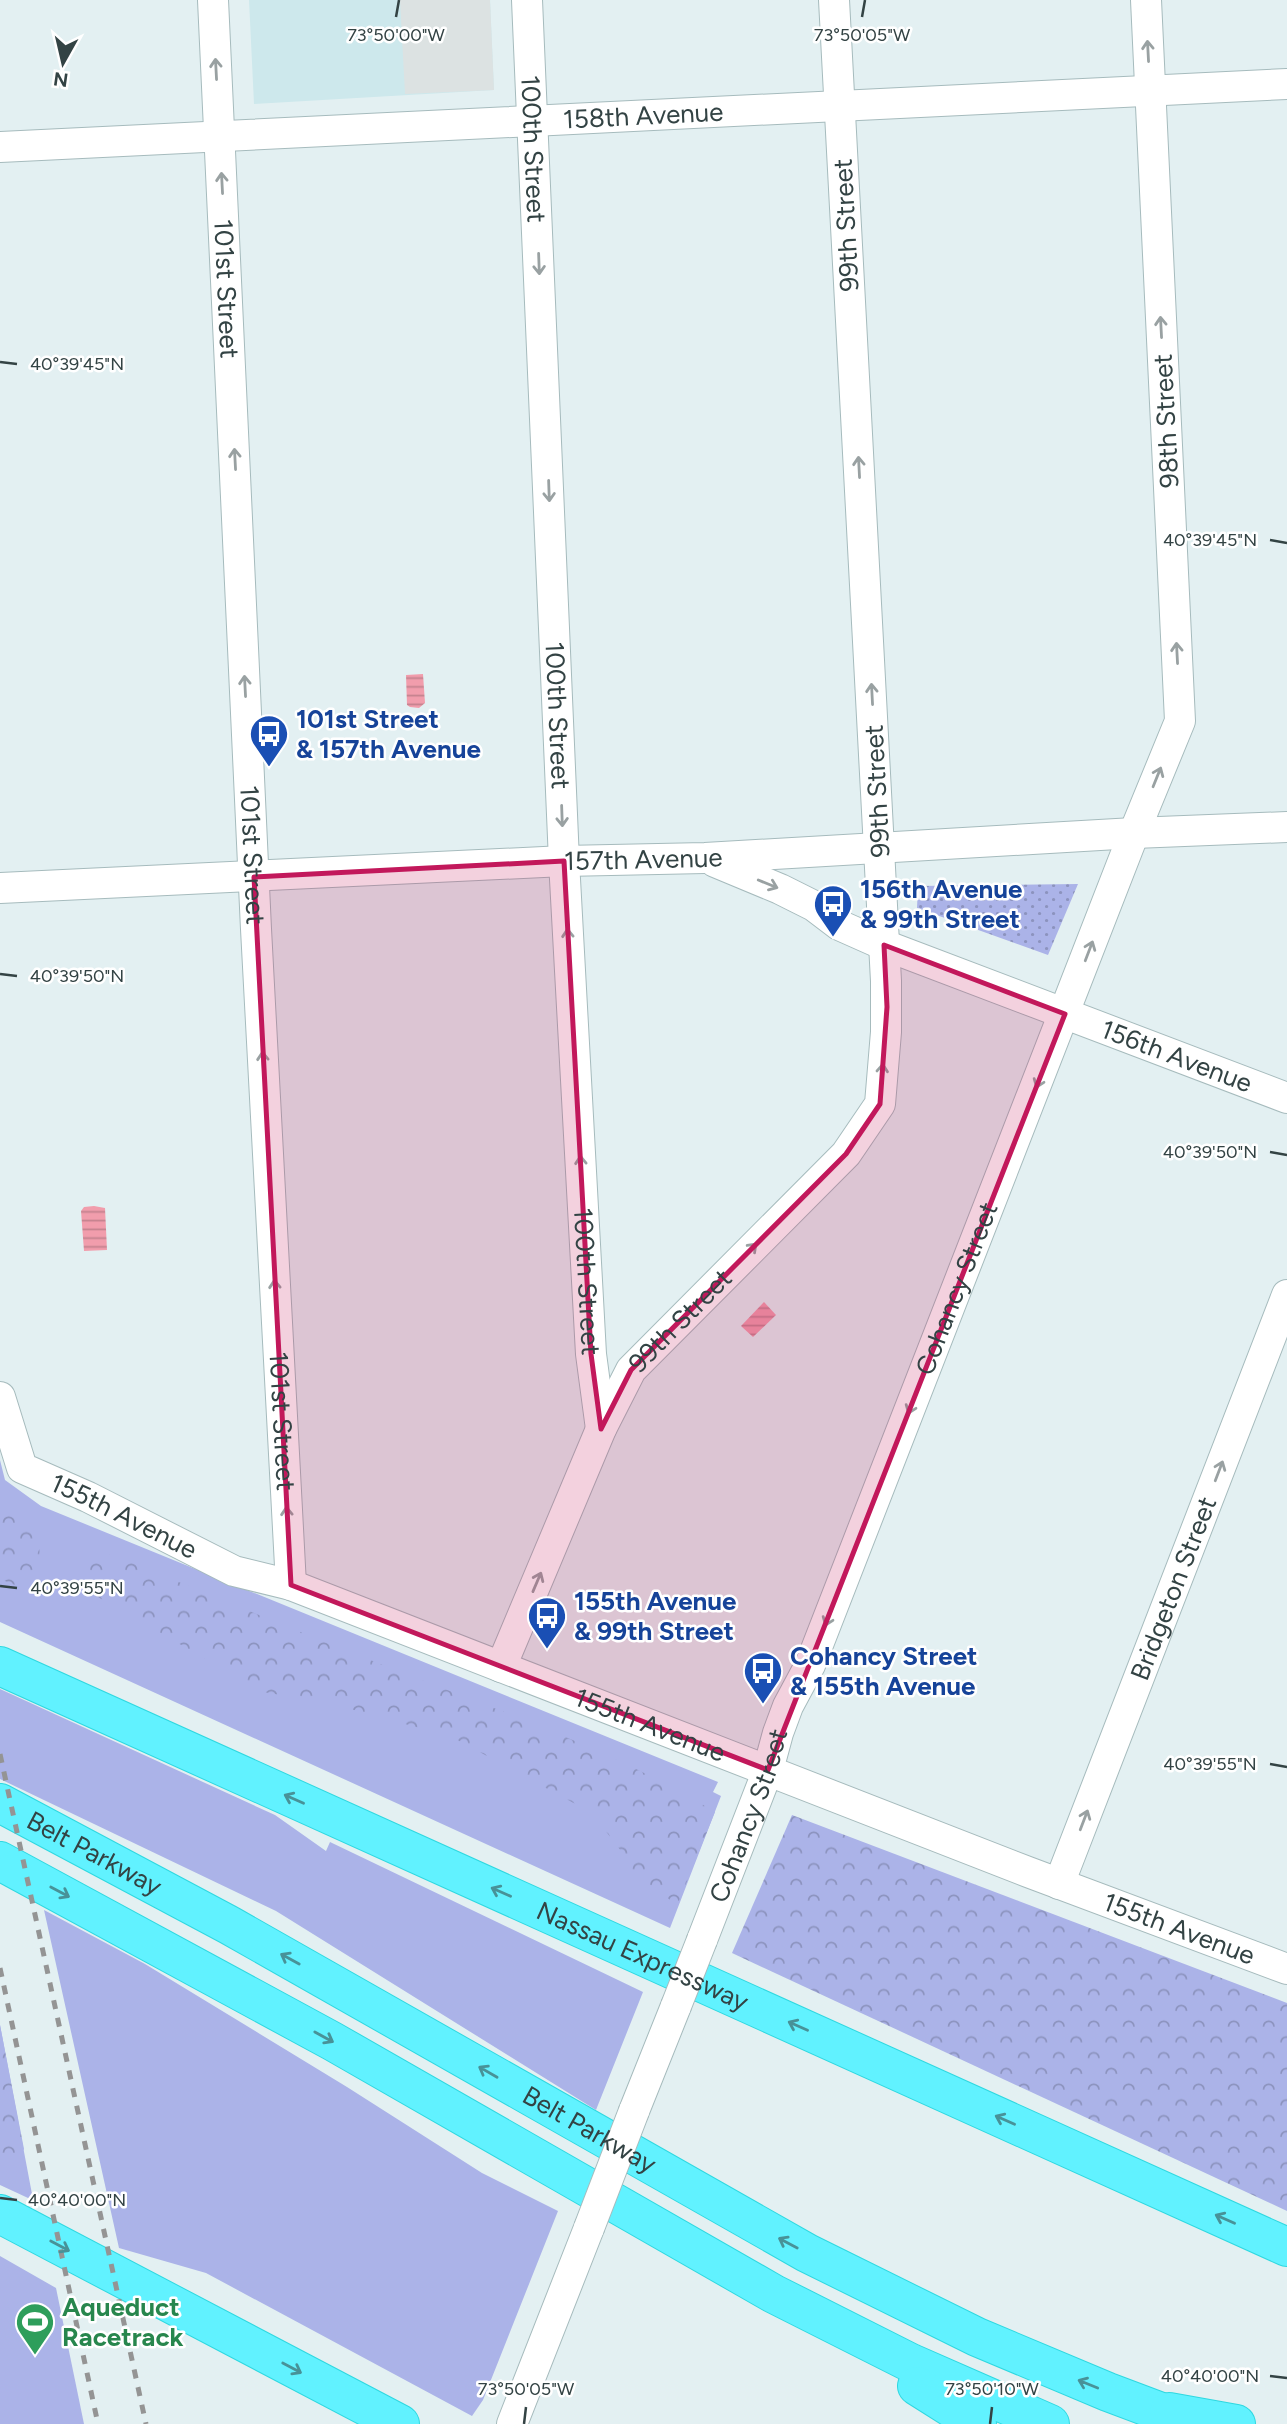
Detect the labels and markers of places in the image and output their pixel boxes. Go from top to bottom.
place label: 101st Street & 157th Avenue [296,703,481,765]
bus stop icon: 101st Street & 157th Avenue [248,713,290,768]
place label: 156th Avenue & 99th Street [860,873,1022,935]
bus stop icon: 156th Avenue & 99th Street [812,883,854,938]
place label: 155th Avenue & 99th Street [574,1585,737,1647]
bus stop icon: 155th Avenue & 99th Street [526,1595,568,1650]
place label: Cohancy Street & 155th Avenue [790,1640,978,1702]
bus stop icon: Cohancy Street & 155th Avenue [742,1650,784,1705]
place label: Aqueduct Racetrack [62,2291,184,2353]
sports icon: Aqueduct Racetrack [14,2301,56,2356]

